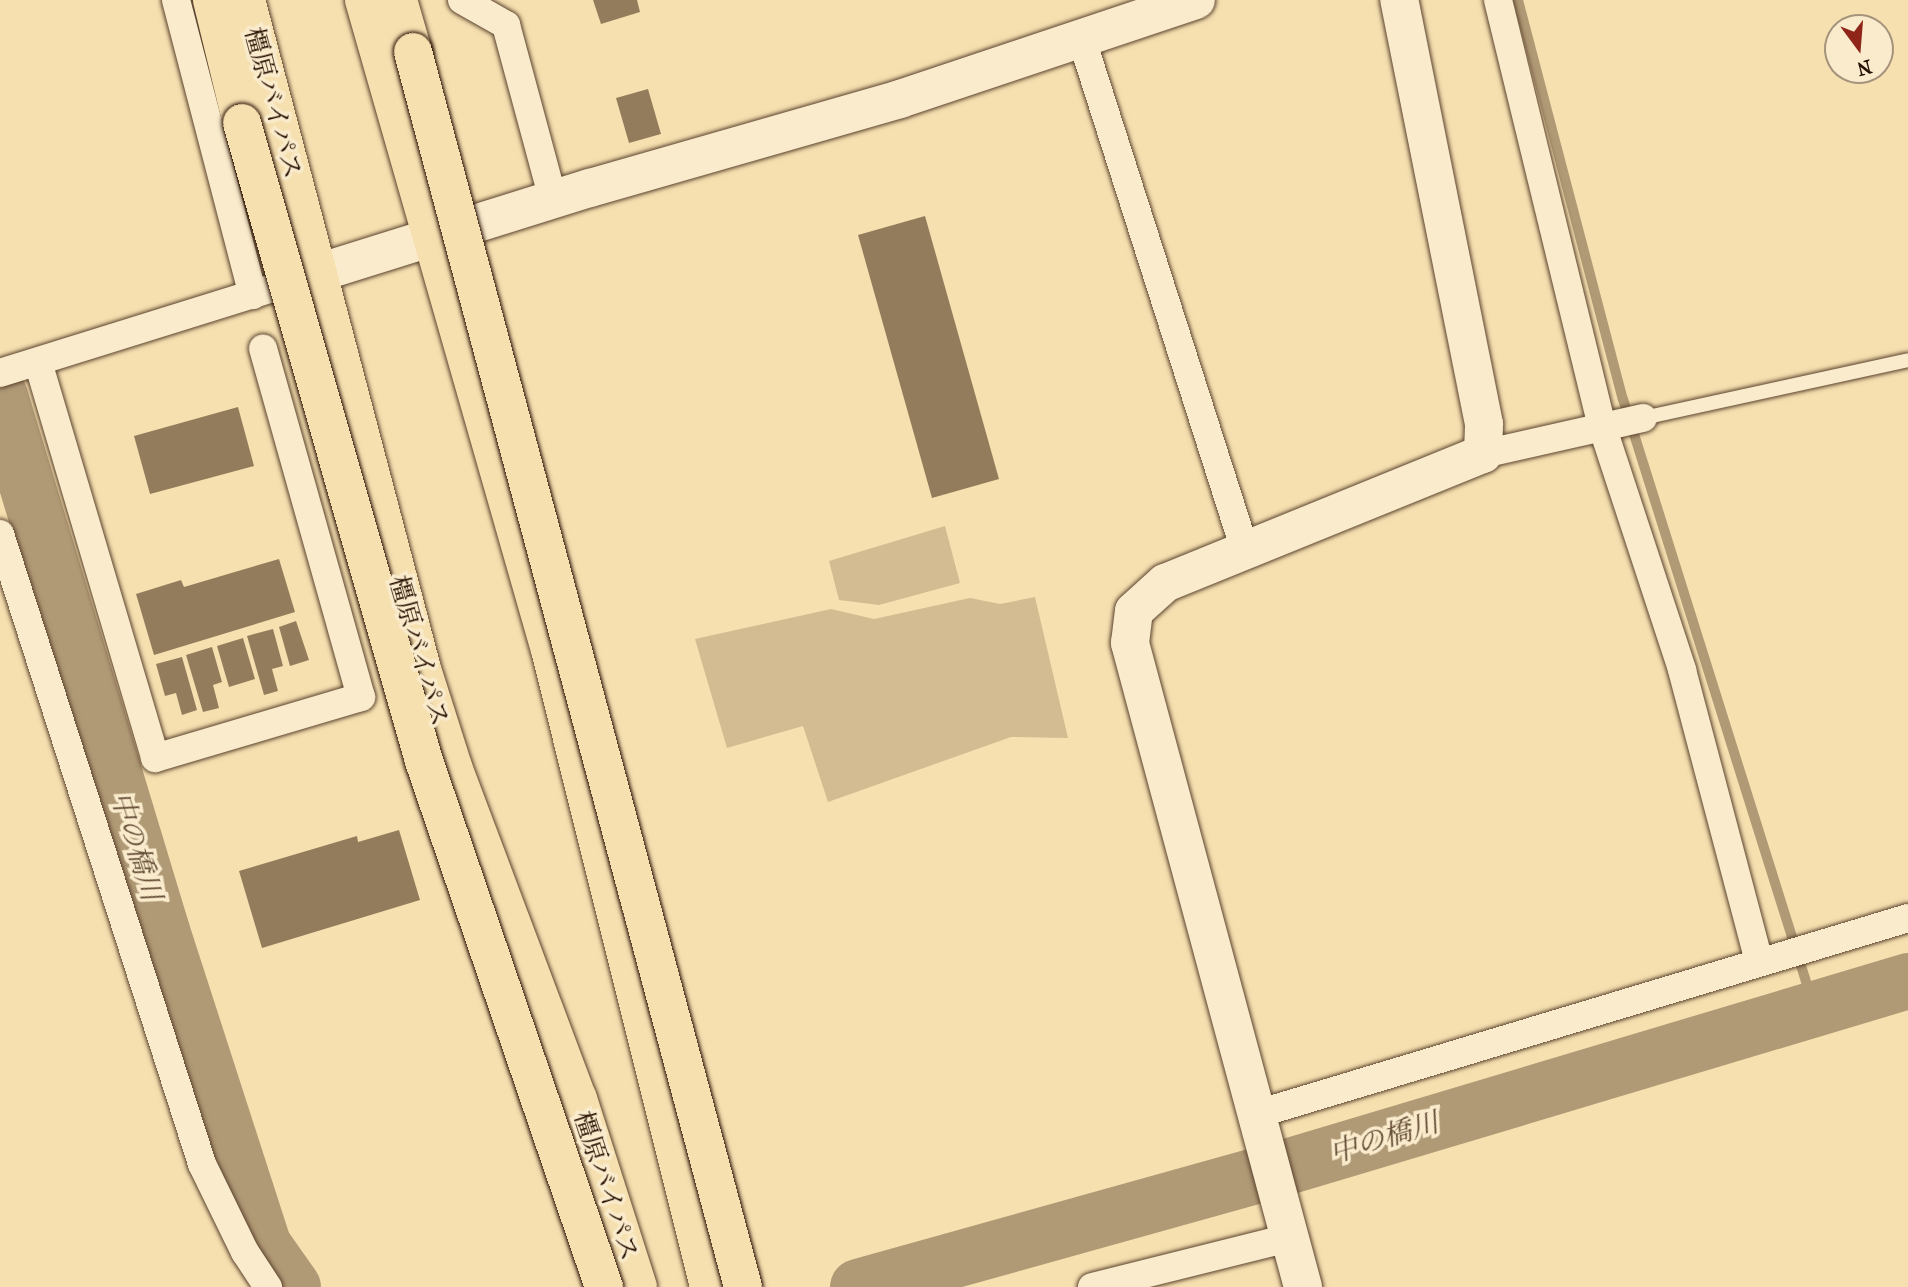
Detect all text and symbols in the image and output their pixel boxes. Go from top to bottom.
north arrow [1824,14,1894,84]
street label: 橿原バイパス [238,24,308,182]
text: N [1854,55,1874,80]
street label: 橿原バイパス [383,572,455,730]
water label: 中の橋川 [104,788,168,904]
water label: 中の橋川 [1326,1106,1442,1170]
street label: 橿原バイパス [567,1107,645,1265]

